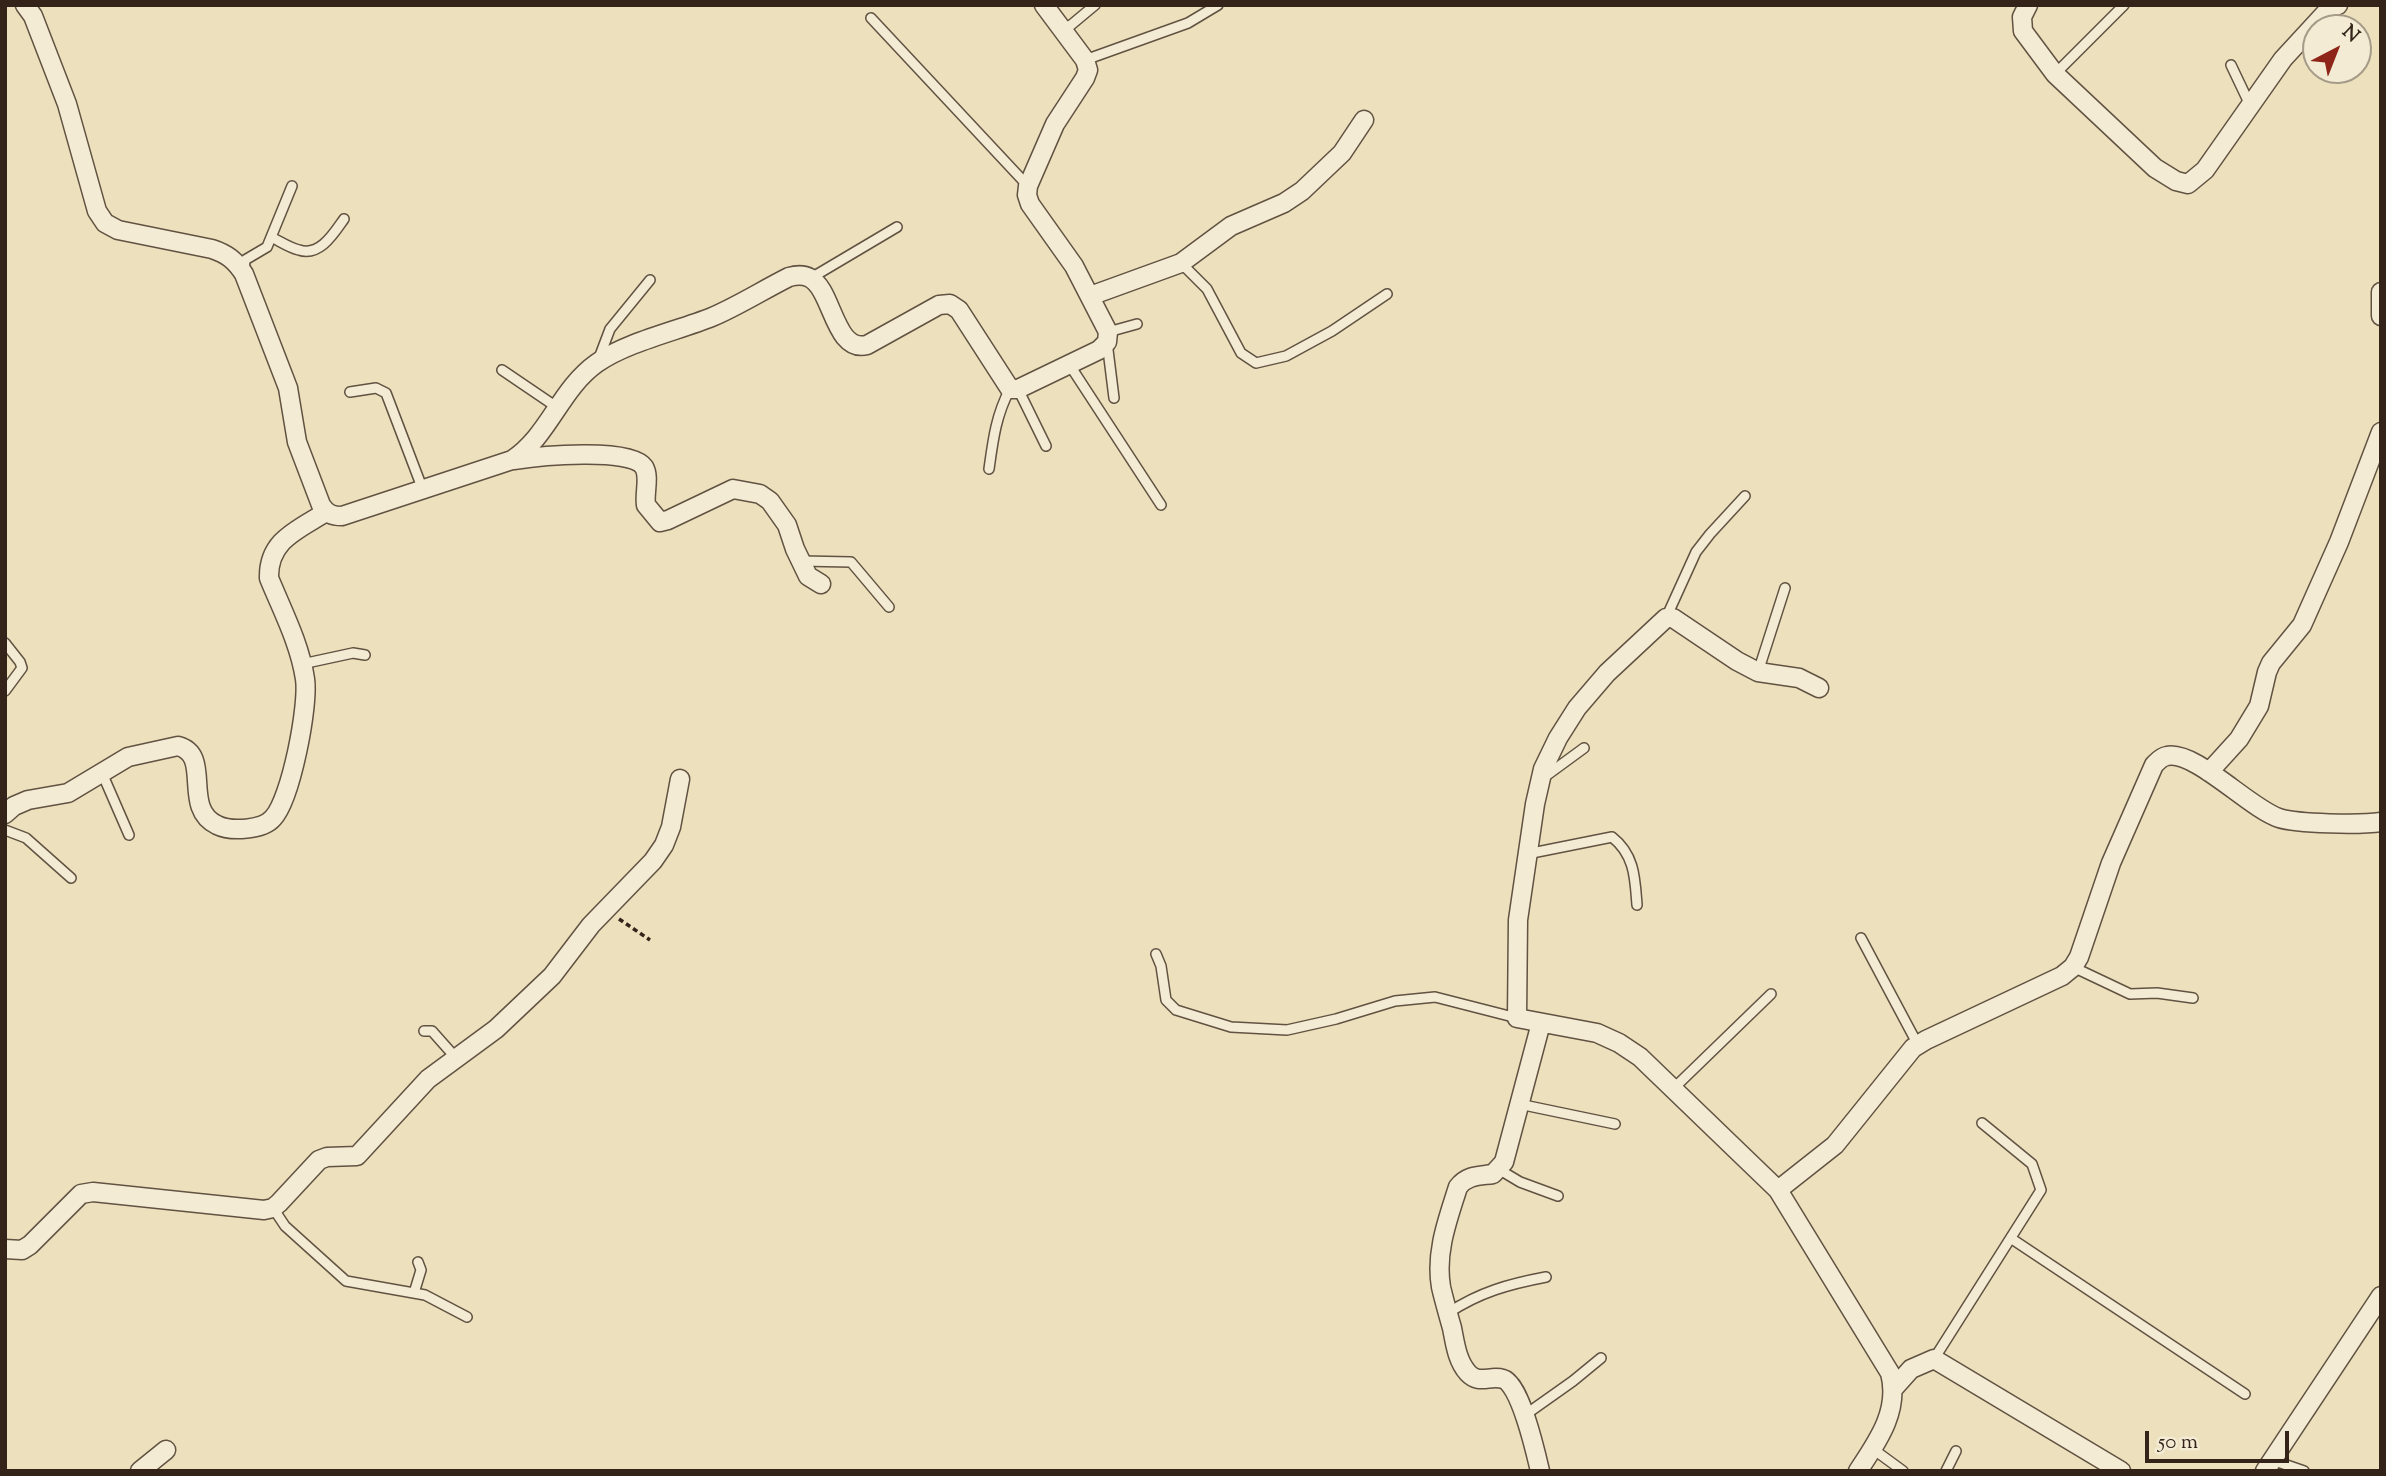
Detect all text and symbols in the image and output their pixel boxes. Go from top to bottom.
north arrow [2302,14,2372,84]
text: N [2335,19,2365,50]
scale bar [2148,1416,2292,1460]
text: 50 m [2158,1428,2198,1458]

